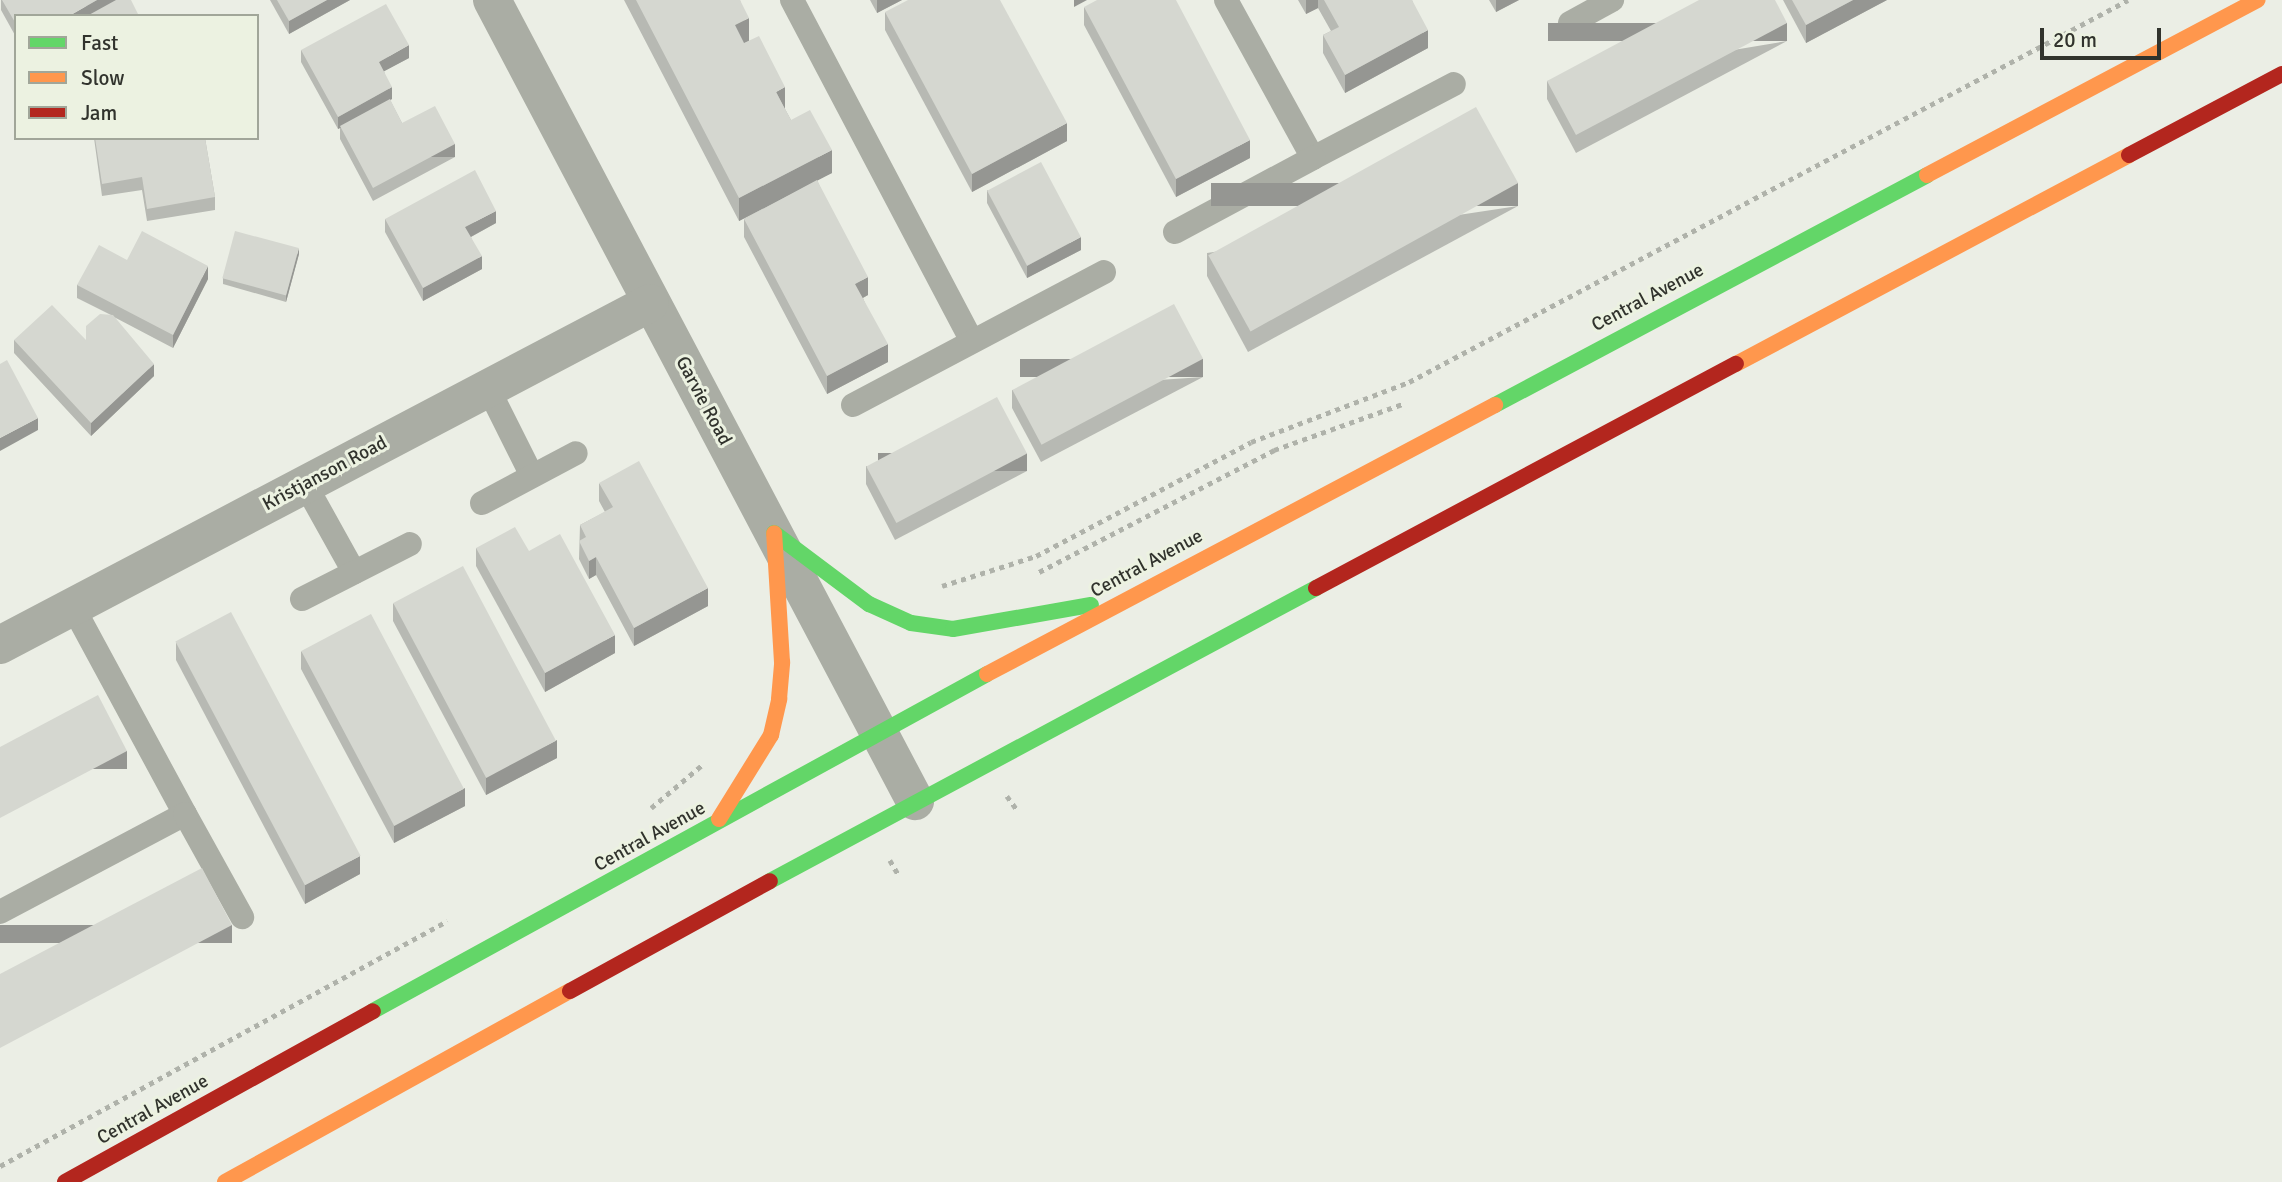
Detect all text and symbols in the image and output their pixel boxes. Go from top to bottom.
legend [14,14,259,140]
scale bar [2044,14,2165,58]
text: 20 m [2053,27,2097,53]
text: Fast [81,30,118,56]
text: Slow [81,65,125,91]
text: Jam [81,100,117,126]
street label: Central Avenue [1588,259,1708,337]
street label: Garvie Road [670,353,736,449]
street label: Kristjanson Road [259,432,391,516]
street label: Central Avenue [1087,525,1207,603]
street label: Central Avenue [590,797,710,877]
street label: Central Avenue [93,1070,213,1150]

